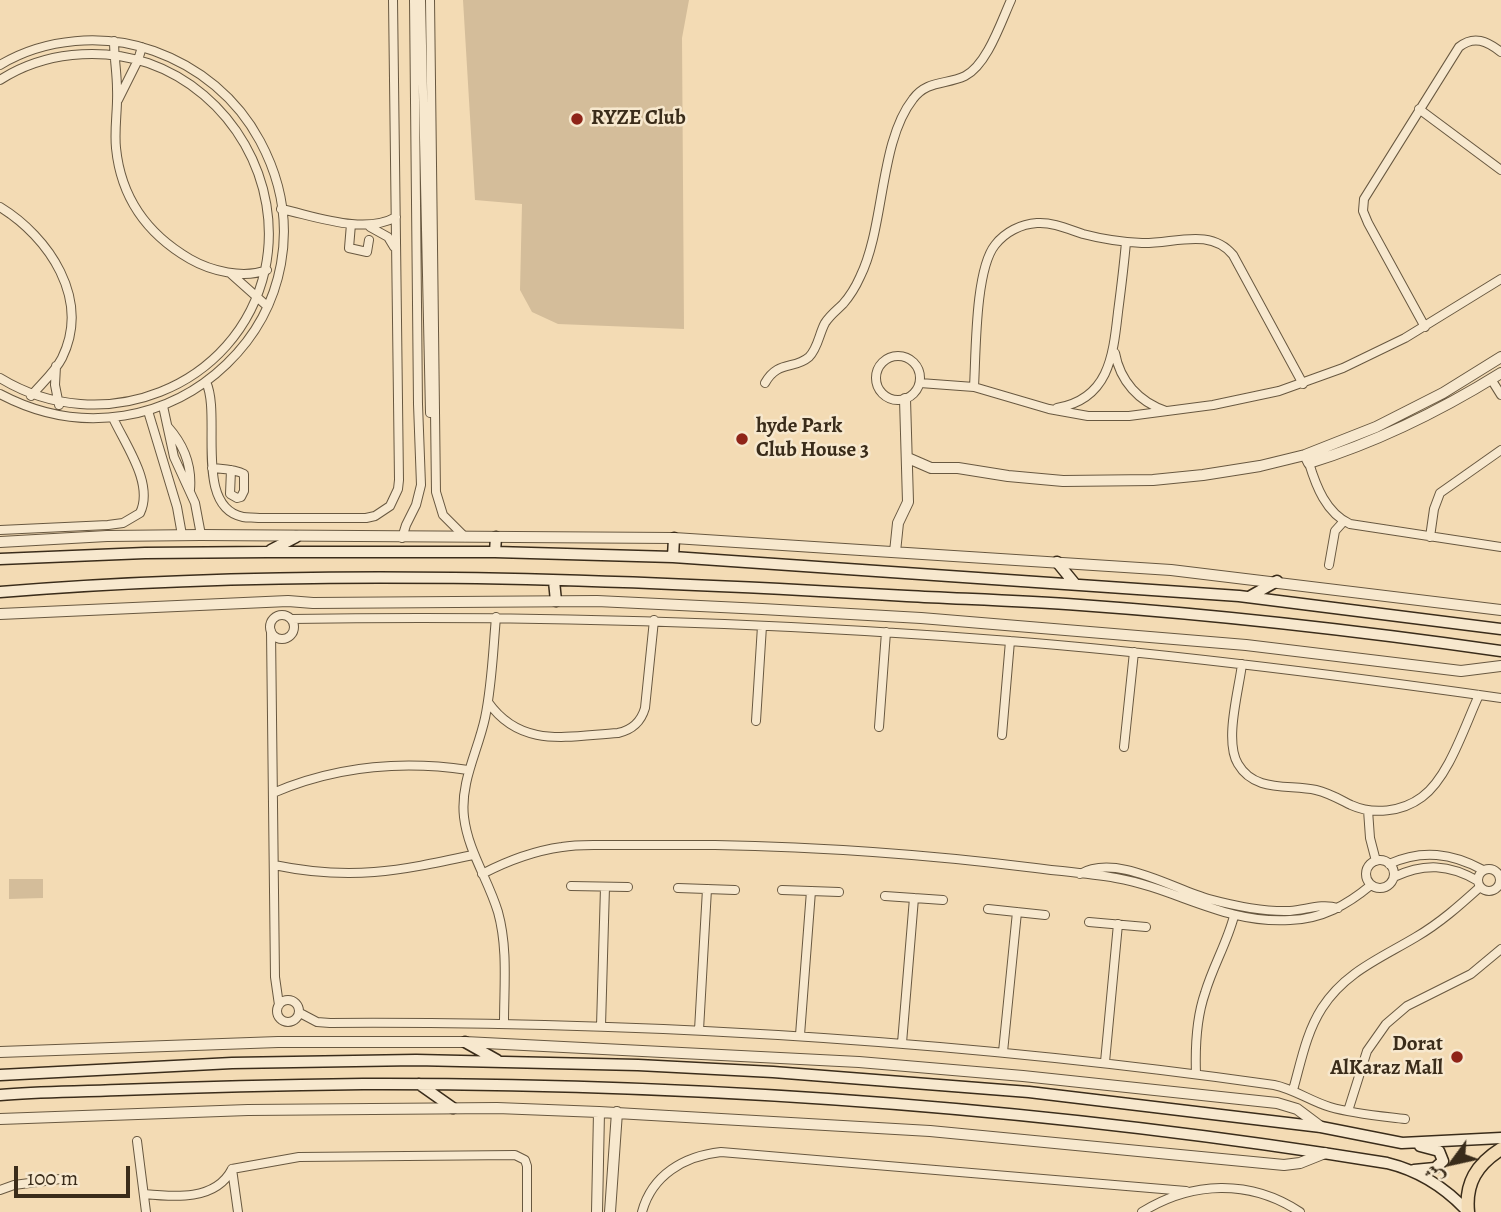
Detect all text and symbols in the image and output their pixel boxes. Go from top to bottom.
place label: RYZE Club [591,106,686,132]
marker: RYZE Club [569,111,585,127]
place label: hyde Park Club House 3 [756,414,869,464]
marker: hyde Park Club House 3 [734,431,750,447]
place label: Dorat AlKaraz Mall [1330,1032,1443,1082]
marker: Dorat AlKaraz Mall [1449,1049,1465,1065]
north arrow [1417,1128,1487,1198]
scale bar [18,1152,133,1196]
text: ش [1418,1159,1450,1189]
text: 100 m [27,1164,78,1192]

